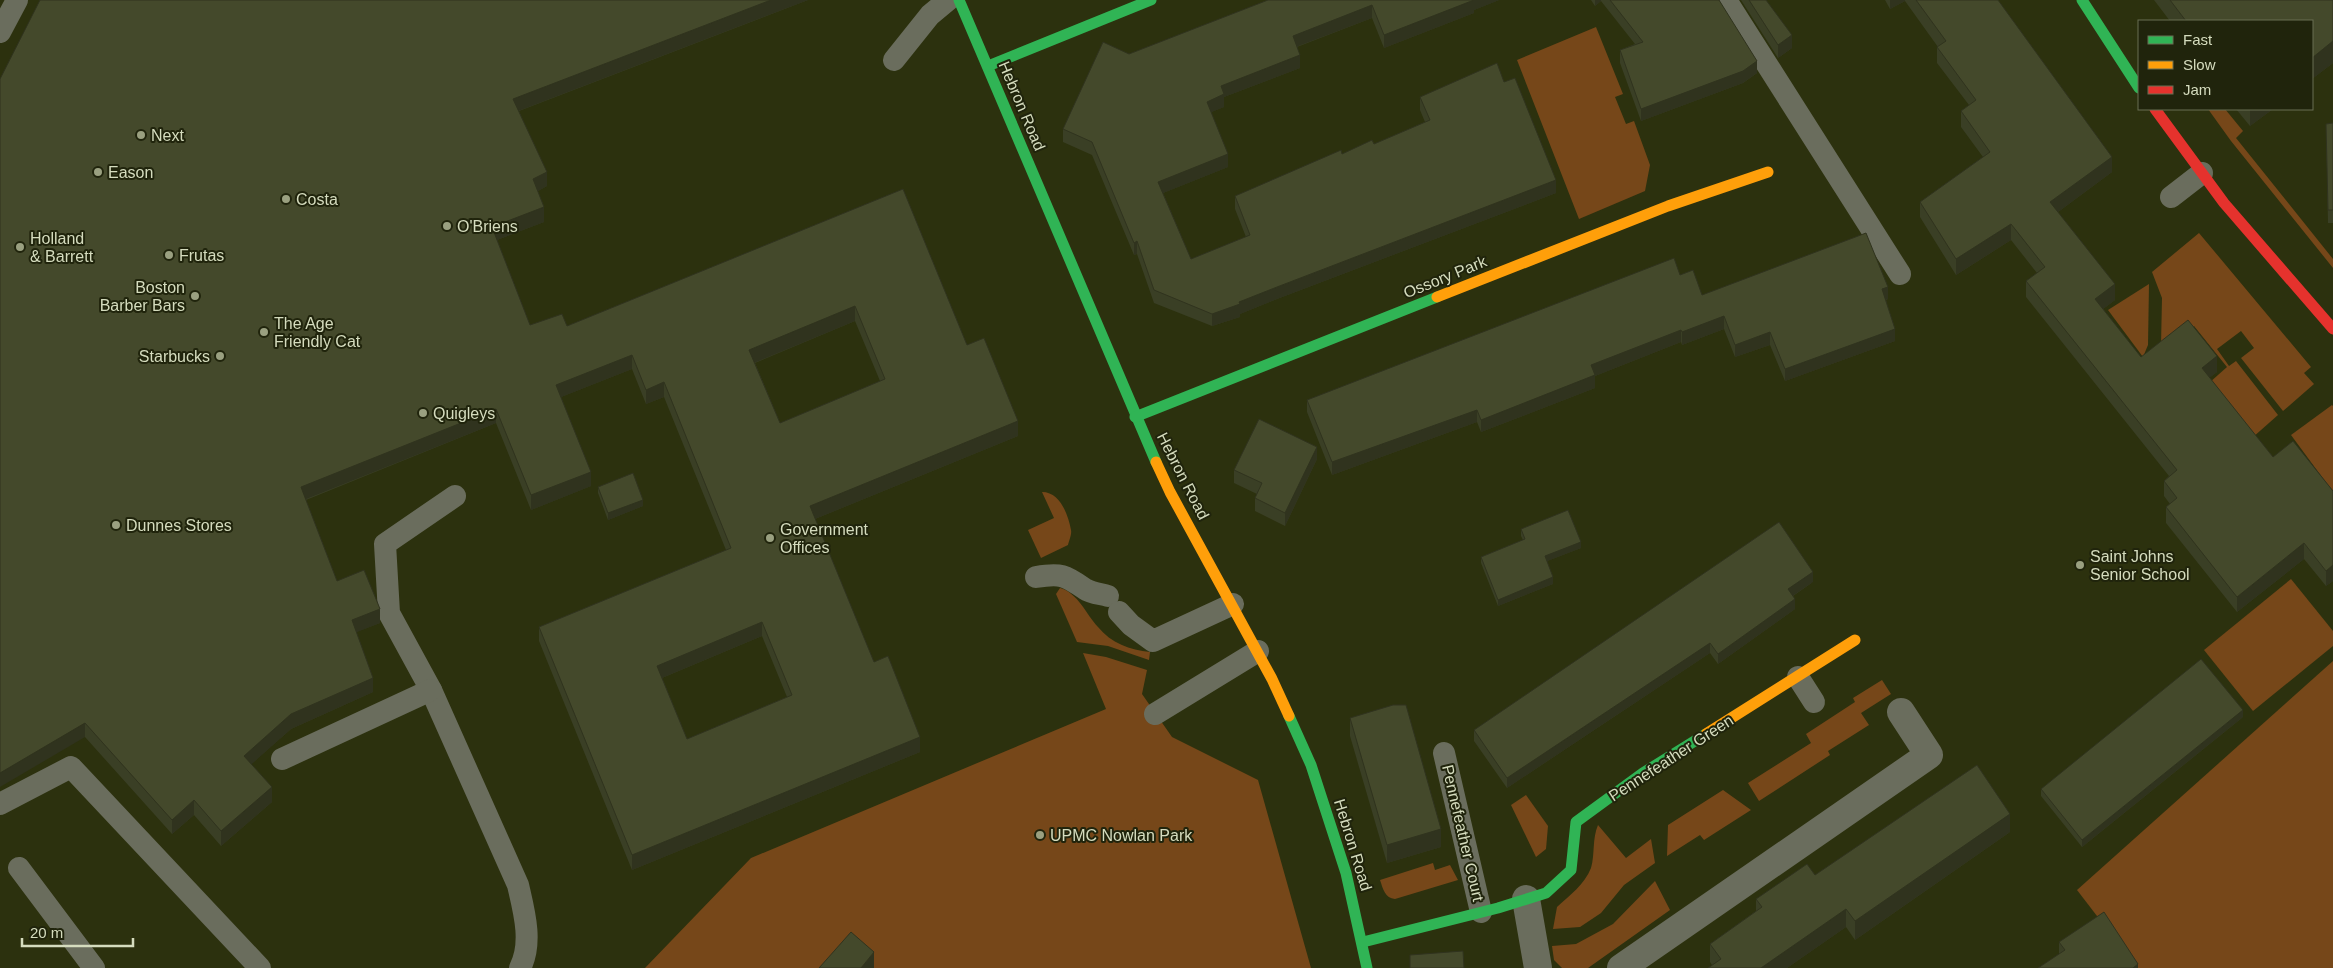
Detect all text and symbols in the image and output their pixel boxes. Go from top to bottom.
legend [2138,20,2313,110]
text: Fast [2183,31,2213,48]
text: Slow [2183,56,2216,73]
street label: Hebron Road [996,59,1048,153]
text: Jam [2183,81,2211,98]
place label: Next [151,127,184,144]
marker: Next [135,129,147,141]
place label: Eason [108,164,153,181]
marker: Eason [92,166,104,178]
place label: Costa [296,191,338,208]
marker: Costa [280,193,292,205]
place label: O'Briens [457,218,518,235]
marker: O'Briens [441,220,453,232]
place label: Holland & Barrett [30,230,94,265]
marker: Holland & Barrett [14,241,26,253]
place label: Frutas [179,247,224,264]
marker: Frutas [163,249,175,261]
street label: Ossory Park [1401,252,1490,301]
place label: Boston Barber Bars [100,279,185,314]
marker: Boston Barber Bars [189,290,201,302]
place label: The Age Friendly Cat [274,315,361,350]
marker: The Age Friendly Cat [258,326,270,338]
place label: Starbucks [139,348,210,365]
marker: Starbucks [214,350,226,362]
place label: Quigleys [433,405,495,422]
marker: Quigleys [417,407,429,419]
street label: Hebron Road [1154,430,1212,522]
place label: Dunnes Stores [126,517,232,534]
marker: Dunnes Stores [110,519,122,531]
place label: Government Offices [780,521,869,556]
marker: Government Offices [764,532,776,544]
place label: Saint Johns Senior School [2090,548,2190,583]
marker: Saint Johns Senior School [2074,559,2086,571]
street label: Pennefeather Green [1606,711,1736,805]
street label: Pennefeather Court [1439,763,1487,903]
street label: Hebron Road [1331,797,1375,893]
place label: UPMC Nowlan Park [1050,827,1193,844]
marker: UPMC Nowlan Park [1034,829,1046,841]
scale bar [22,916,134,948]
text: 20 m [30,924,63,941]

